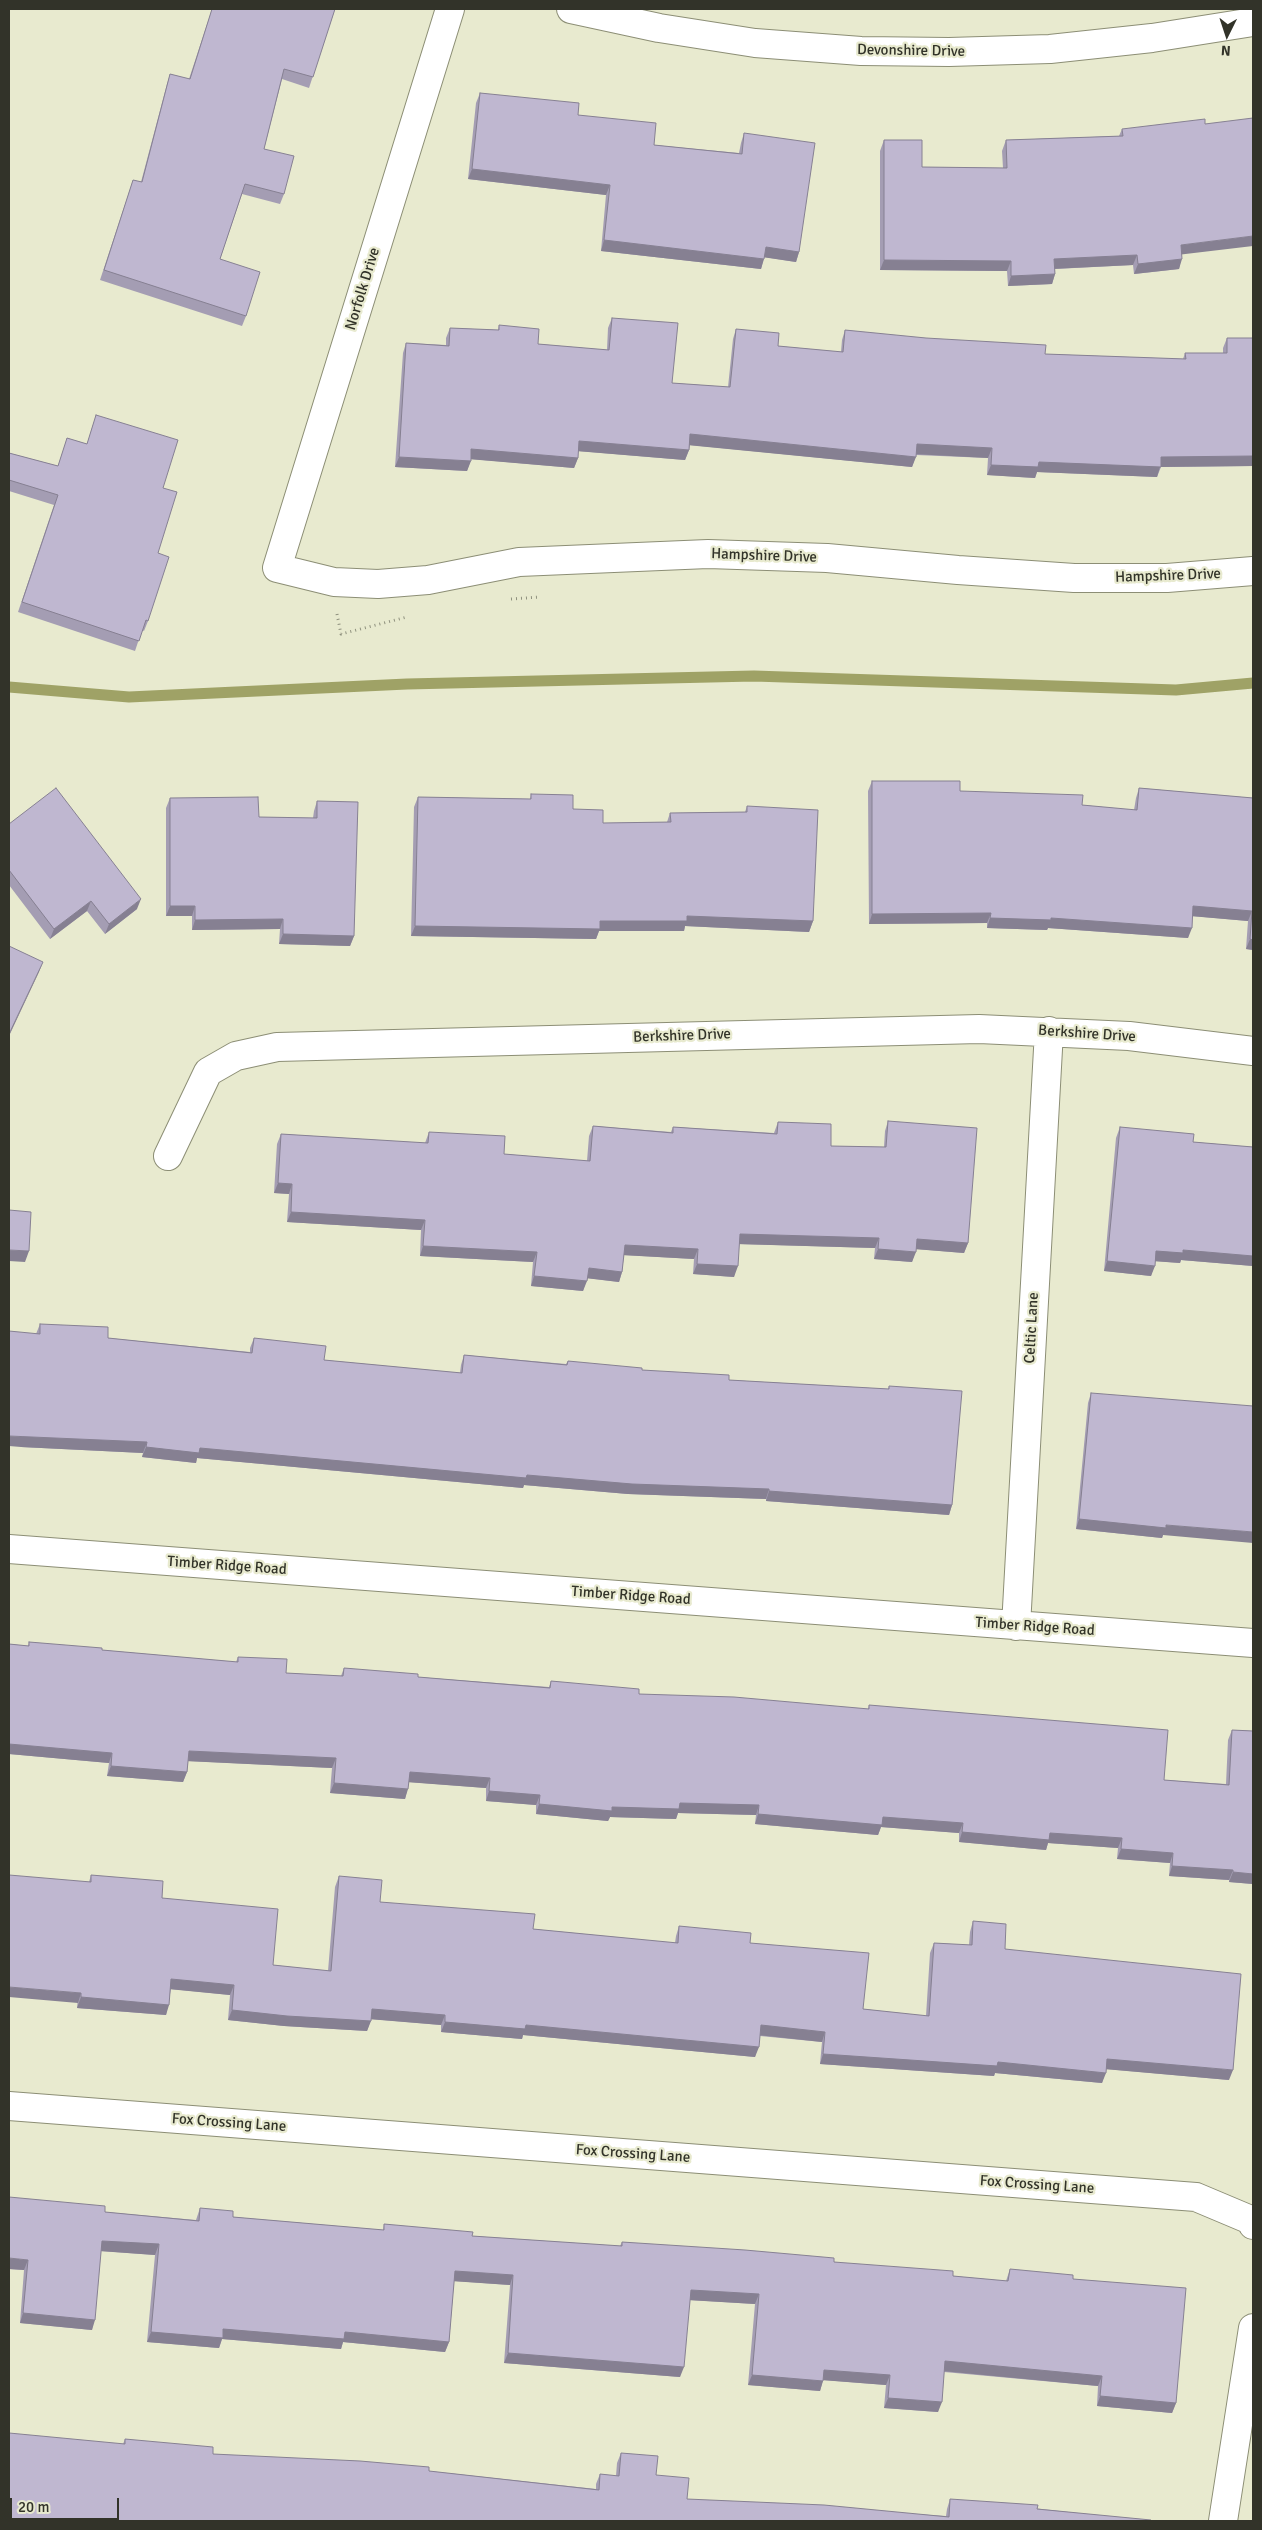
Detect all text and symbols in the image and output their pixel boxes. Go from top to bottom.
north arrow [1202,10,1252,60]
street label: Devonshire Drive [857,41,965,61]
text: N [1220,42,1231,59]
street label: Norfolk Drive [342,246,384,332]
street label: Hampshire Drive [711,545,817,567]
street label: Hampshire Drive [1115,565,1221,587]
street label: Berkshire Drive [1037,1022,1137,1046]
street label: Berkshire Drive [633,1025,731,1047]
street label: Celtic Lane [1021,1292,1043,1364]
street label: Timber Ridge Road [167,1553,287,1579]
street label: Timber Ridge Road [571,1583,691,1609]
street label: Timber Ridge Road [975,1614,1095,1640]
street label: Fox Crossing Lane [171,2110,287,2136]
street label: Fox Crossing Lane [575,2141,691,2167]
street label: Fox Crossing Lane [979,2172,1095,2198]
scale bar [12,2488,121,2520]
text: 20 m [18,2498,49,2516]

